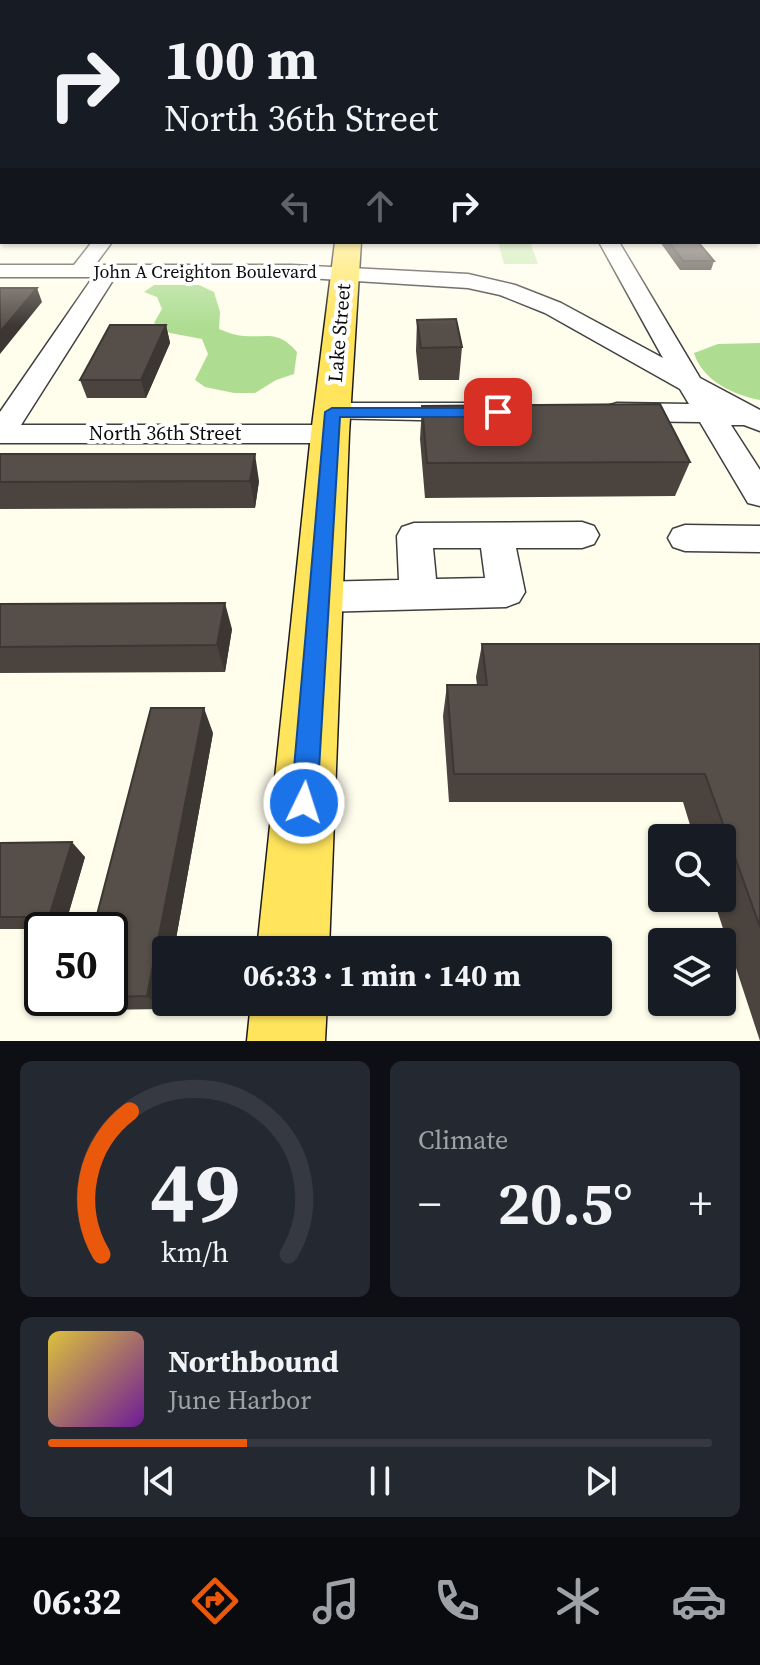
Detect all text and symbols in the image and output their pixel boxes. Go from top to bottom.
text: 100 m [164,21,318,98]
icon: right [32,32,136,136]
text: North 36th Street [164,94,438,143]
icon: left [274,184,318,228]
icon: ahead [358,184,402,228]
icon: right [442,184,486,228]
street label: John A Creighton Boulevard [92,259,317,284]
street label: Lake Street [321,282,357,384]
pin [464,378,532,446]
icon: arrive [476,390,520,434]
street label: North 36th Street [89,419,242,447]
position arrow [262,761,346,845]
map controls [648,824,736,1016]
button: search [648,824,736,912]
speed limit sign: 50 [24,912,128,1016]
button: layers [648,928,736,1016]
text: 06:33 · 1 min · 140 m [243,955,521,996]
text: Climate [418,1122,508,1158]
text: 49 [150,1135,240,1249]
text: 20.5° [497,1162,633,1244]
text: − [418,1173,441,1234]
text: + [689,1173,712,1234]
text: km/h [161,1232,229,1272]
text: Northbound [168,1341,339,1382]
text: June Harbor [168,1382,311,1418]
icon: previous [137,1459,181,1503]
icon: pause [358,1459,402,1503]
icon: next [579,1459,623,1503]
icon: directions [187,1573,243,1629]
icon: music [308,1573,364,1629]
icon: phone [429,1573,485,1629]
icon: climate [550,1573,606,1629]
icon: car [671,1573,727,1629]
text: 06:32 [33,1577,121,1626]

